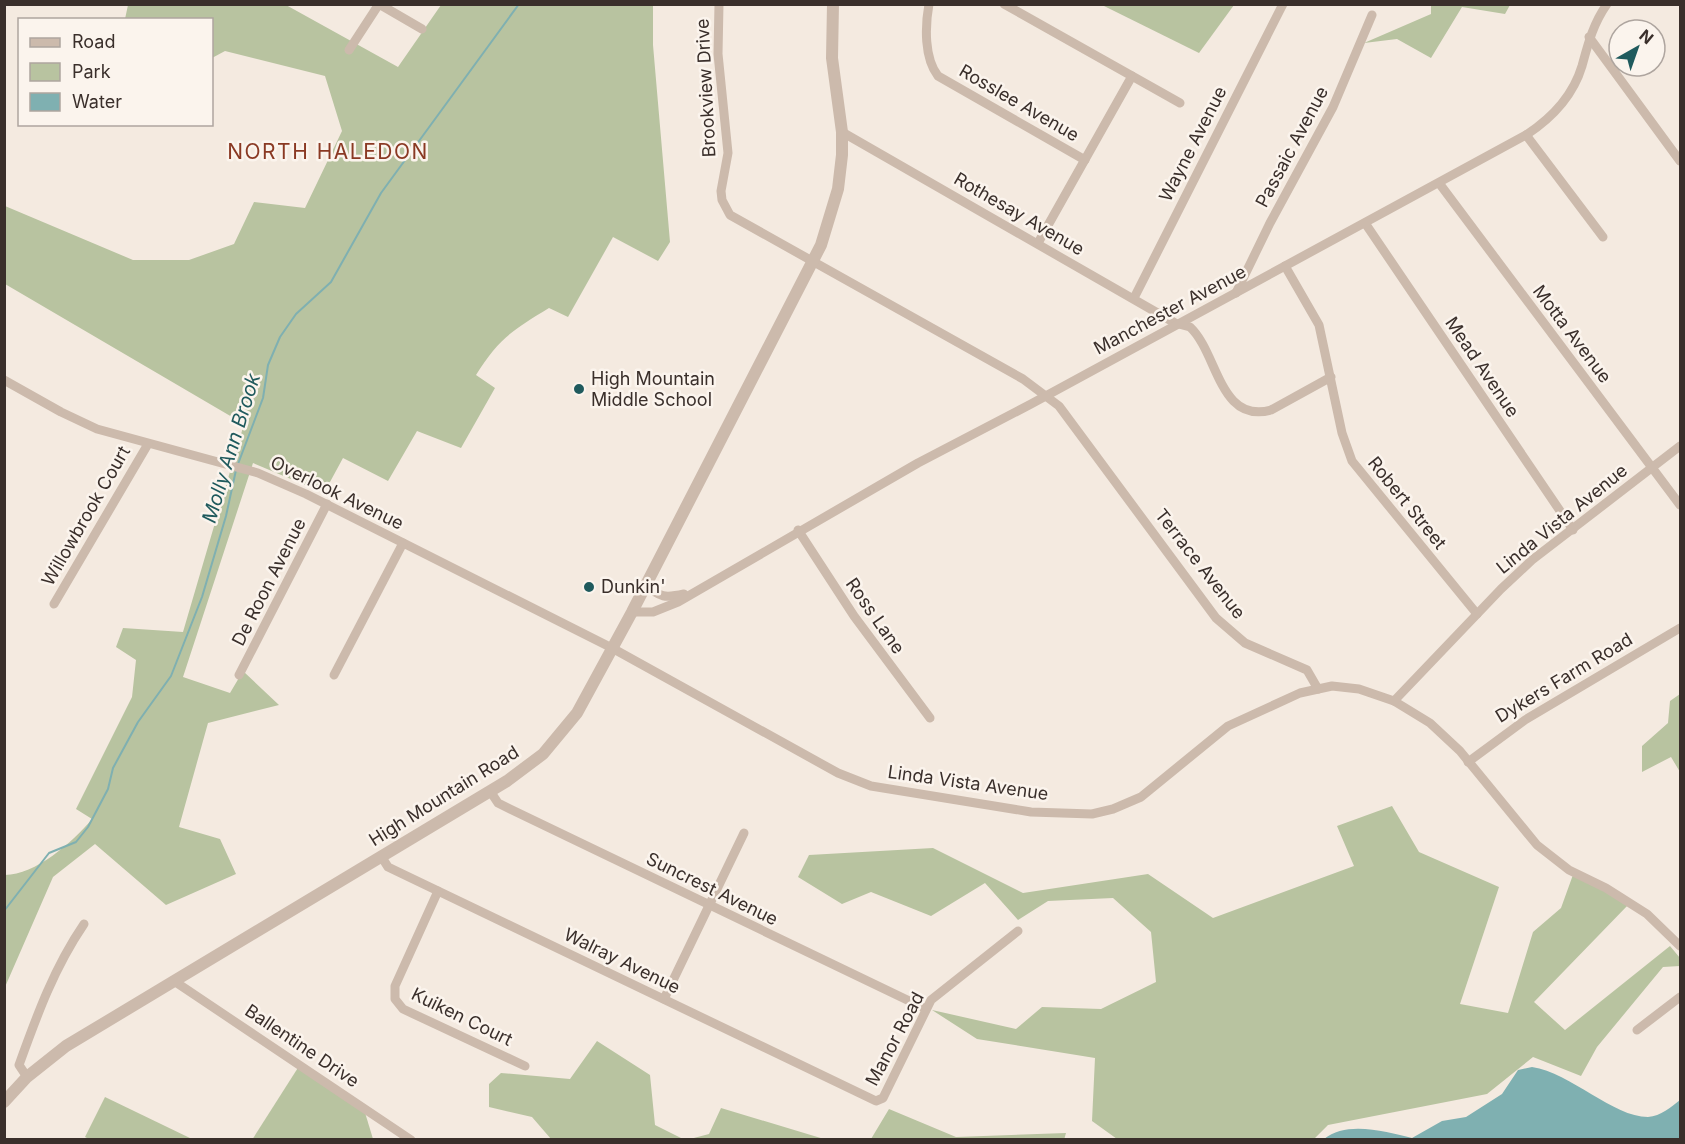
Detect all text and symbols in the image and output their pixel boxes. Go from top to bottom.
legend [18,18,213,126]
street label: Brookview Drive [691,18,720,158]
north arrow [1607,18,1667,78]
text: N [1636,25,1658,48]
text: Road [72,31,115,52]
street label: Rosslee Avenue [956,60,1083,145]
text: Park [72,61,111,82]
street label: Wayne Avenue [1155,83,1231,205]
street label: Passaic Avenue [1251,83,1332,211]
text: Water [72,91,122,112]
district label: NORTH HALEDON [227,139,429,164]
street label: Rothesay Avenue [950,168,1088,259]
street label: Manchester Avenue [1090,261,1249,359]
street label: Motta Avenue [1529,281,1616,387]
street label: Mead Avenue [1441,313,1524,421]
place label: High Mountain Middle School [591,368,715,410]
water label: Molly Ann Brook [197,369,265,526]
marker: High Mountain Middle School [572,382,586,396]
street label: Willowbrook Court [37,442,134,589]
street label: Overlook Avenue [267,451,407,534]
street label: Robert Street [1364,452,1451,553]
street label: Linda Vista Avenue [1492,459,1631,578]
street label: Terrace Avenue [1151,505,1250,623]
street label: De Roon Avenue [227,514,310,649]
street label: Ross Lane [842,574,909,658]
place label: Dunkin' [601,576,666,597]
marker: Dunkin' [582,580,596,594]
street label: Dykers Farm Road [1491,628,1636,727]
street label: High Mountain Road [365,741,522,850]
street label: Linda Vista Avenue [886,761,1050,804]
street label: Suncrest Avenue [643,848,781,929]
street label: Walray Avenue [561,923,684,998]
street label: Kuiken Court [408,983,516,1050]
street label: Manor Road [861,988,928,1089]
street label: Ballentine Drive [241,1000,363,1091]

